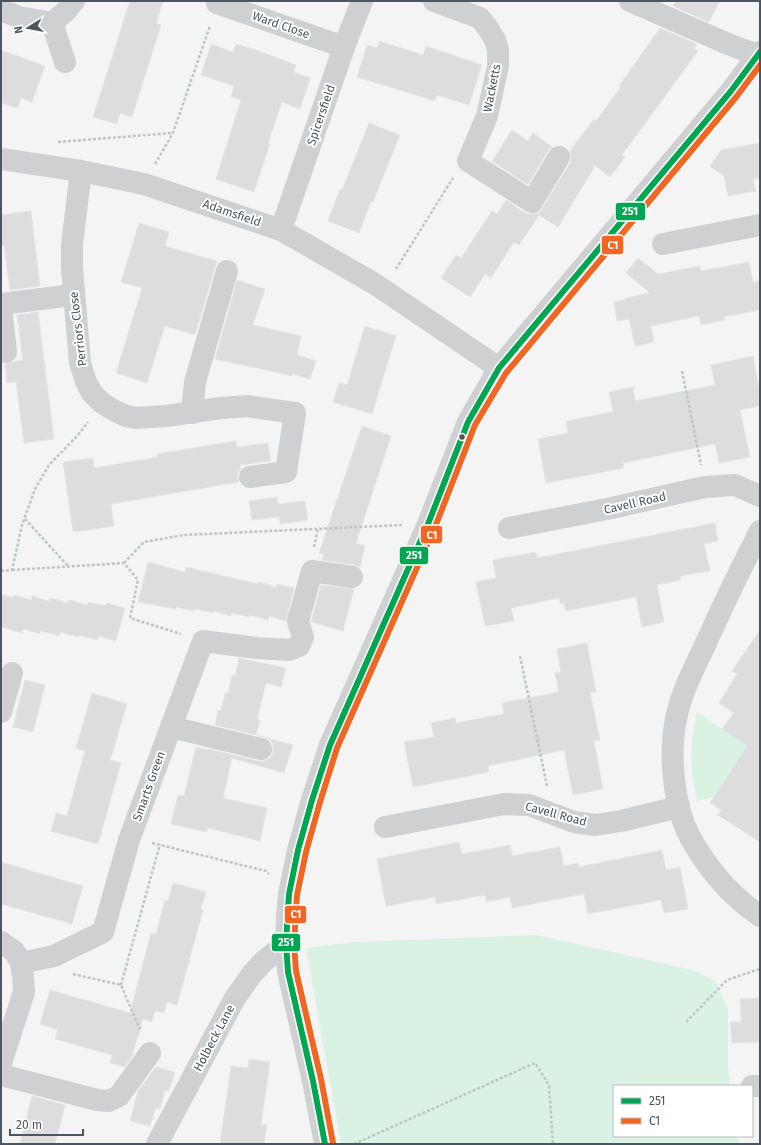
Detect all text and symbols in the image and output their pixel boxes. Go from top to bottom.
north arrow [8,8,48,48]
street label: Ward Close [250,9,312,41]
text: N [12,25,26,35]
street label: Wacketts [480,62,504,113]
street label: Spicersfield [304,83,338,147]
street label: Adamsfield [201,197,263,229]
line badge: 251 [615,202,646,221]
text: 251 [622,205,638,218]
line badge: C1 [601,235,624,255]
text: C1 [608,239,618,252]
street label: Perriors Close [66,291,90,367]
unlabelled marker [457,432,467,442]
street label: Cavell Road [603,489,667,517]
line badge: C1 [420,525,443,544]
text: C1 [427,529,437,542]
line badge: 251 [399,546,429,565]
text: 251 [406,549,422,562]
street label: Smarts Green [130,749,168,823]
street label: Cavell Road [524,799,588,829]
line badge: C1 [284,905,307,924]
text: C1 [291,908,301,921]
line badge: 251 [271,933,301,952]
text: 251 [278,936,294,949]
street label: Holbeck Lane [191,1002,237,1074]
legend [613,1085,753,1137]
text: 251 [649,1094,666,1108]
scale bar [10,1111,83,1137]
text: C1 [649,1114,660,1128]
text: 20 m [16,1118,42,1132]

